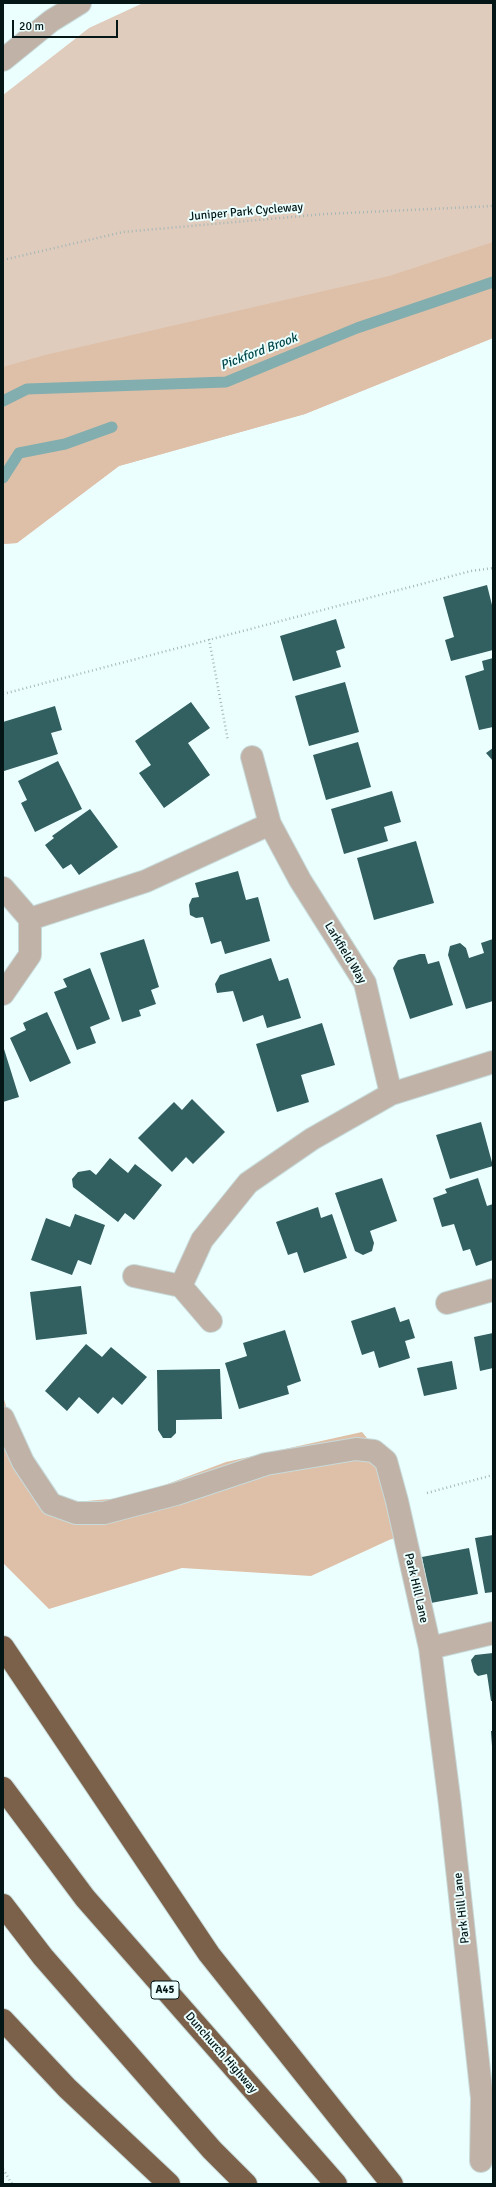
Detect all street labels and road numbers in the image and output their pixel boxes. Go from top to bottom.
street label: Juniper Park Cycleway [188,200,304,224]
street label: Larkfield Way [321,920,369,986]
street label: Park Hill Lane [401,1552,431,1624]
street label: Park Hill Lane [451,1872,473,1944]
road number: A45 [151,1981,179,1999]
street label: Dunchurch Highway [182,2009,260,2097]

